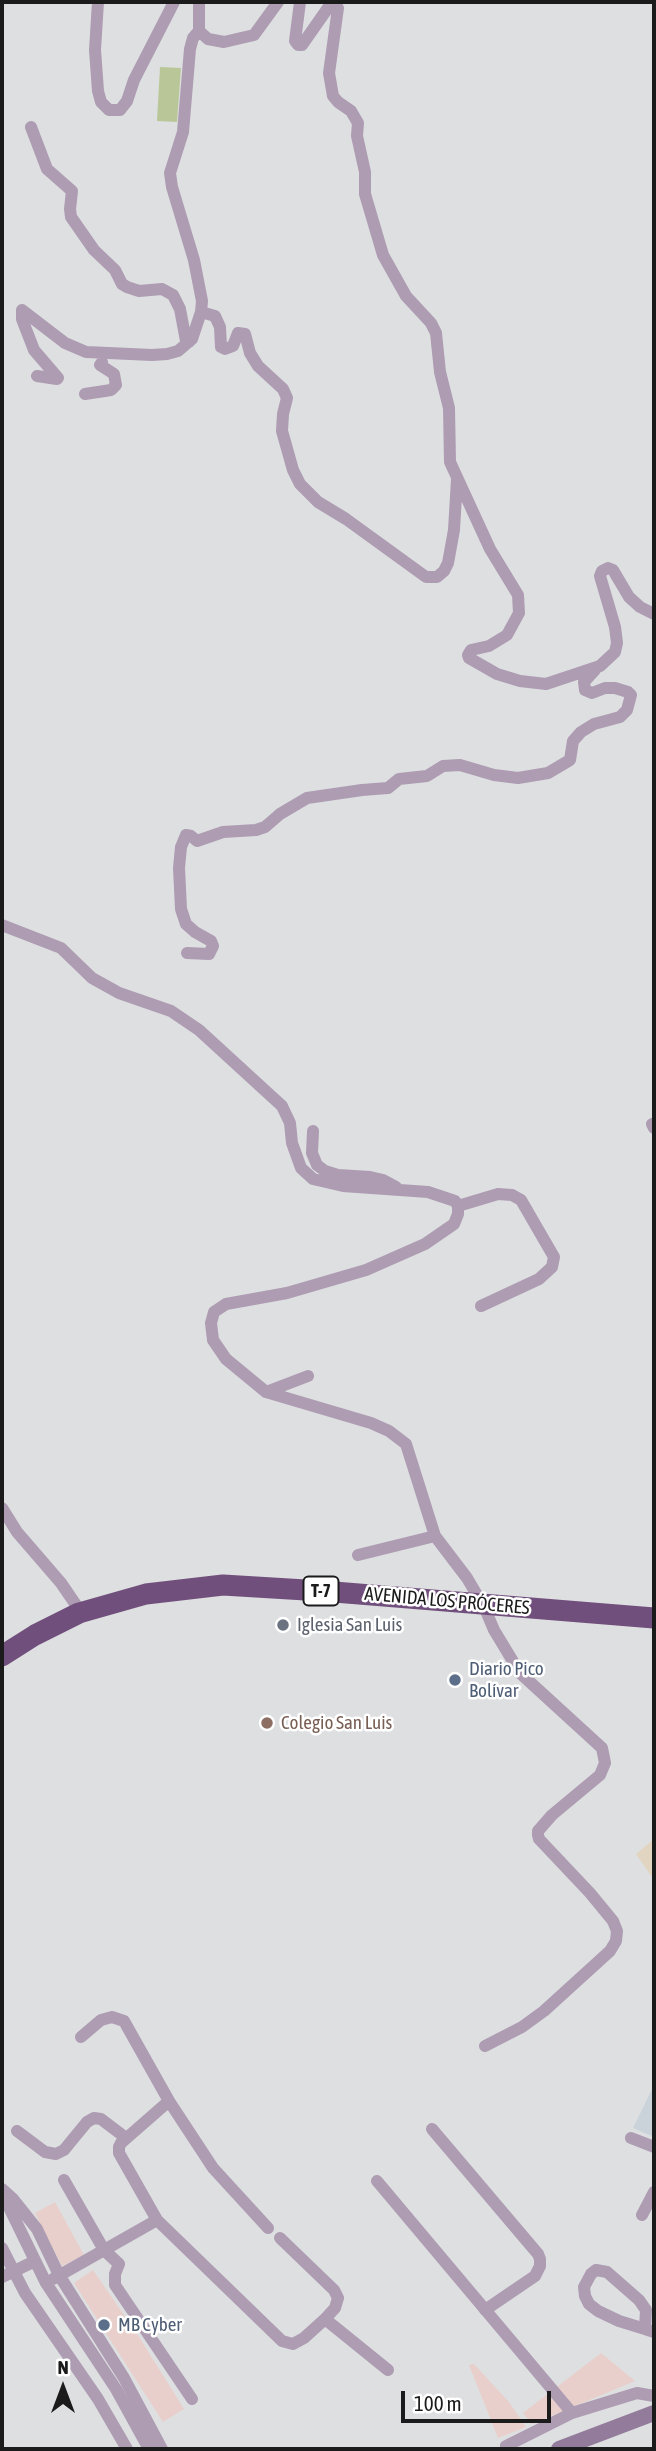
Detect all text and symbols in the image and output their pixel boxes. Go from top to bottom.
road number: T-7 [304,1576,338,1606]
street label: AVENIDA LOS PRÓCERES [364,1582,530,1620]
place label: Iglesia San Luis [297,1614,402,1636]
marker: Iglesia San Luis [275,1617,291,1633]
place label: Diario Pico Bolívar [469,1658,544,1702]
marker: Diario Pico Bolívar [447,1672,463,1688]
place label: Colegio San Luis [281,1712,392,1734]
marker: Colegio San Luis [259,1715,275,1731]
place label: MB Cyber [118,2314,182,2336]
marker: MB Cyber [96,2317,112,2333]
north arrow [28,2353,98,2423]
text: N [57,2356,69,2378]
scale bar [404,2378,554,2422]
text: 100 m [414,2391,462,2415]

